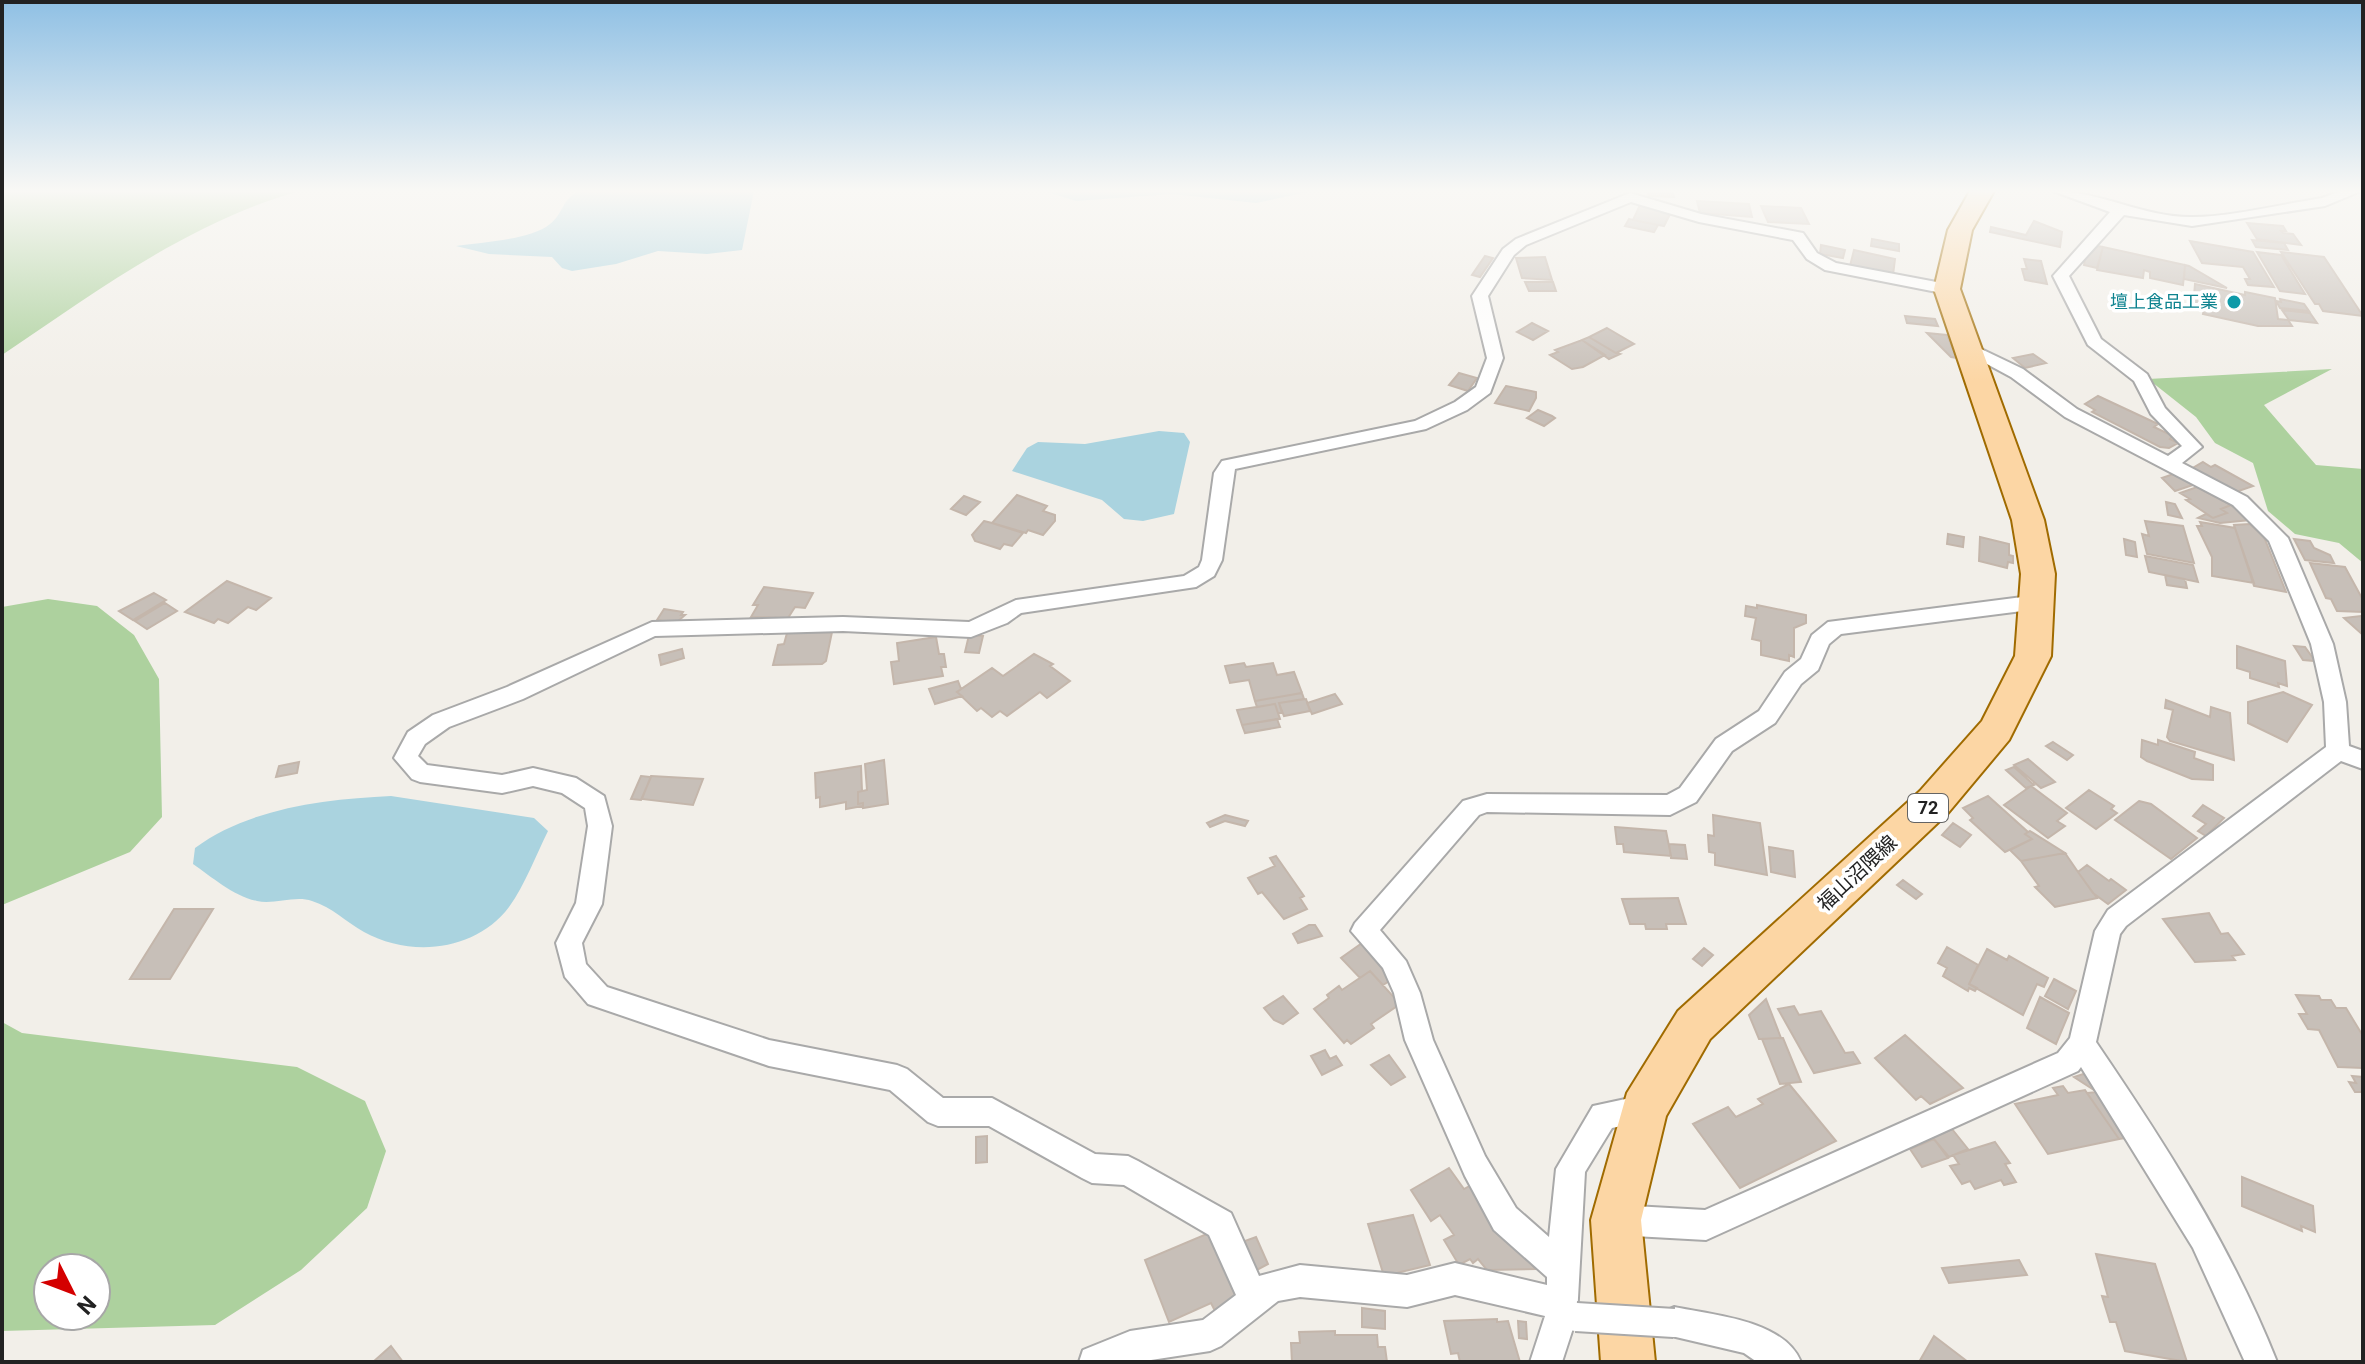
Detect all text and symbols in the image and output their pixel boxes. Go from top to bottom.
place label: 壇上食品工業 [2110,291,2218,312]
marker: 壇上食品工業 [2225,293,2243,311]
road number: 72 [1908,794,1948,822]
street label: 福山沼隈線 [1812,830,1902,916]
north arrow [32,1252,112,1332]
text: N [72,1291,101,1319]

